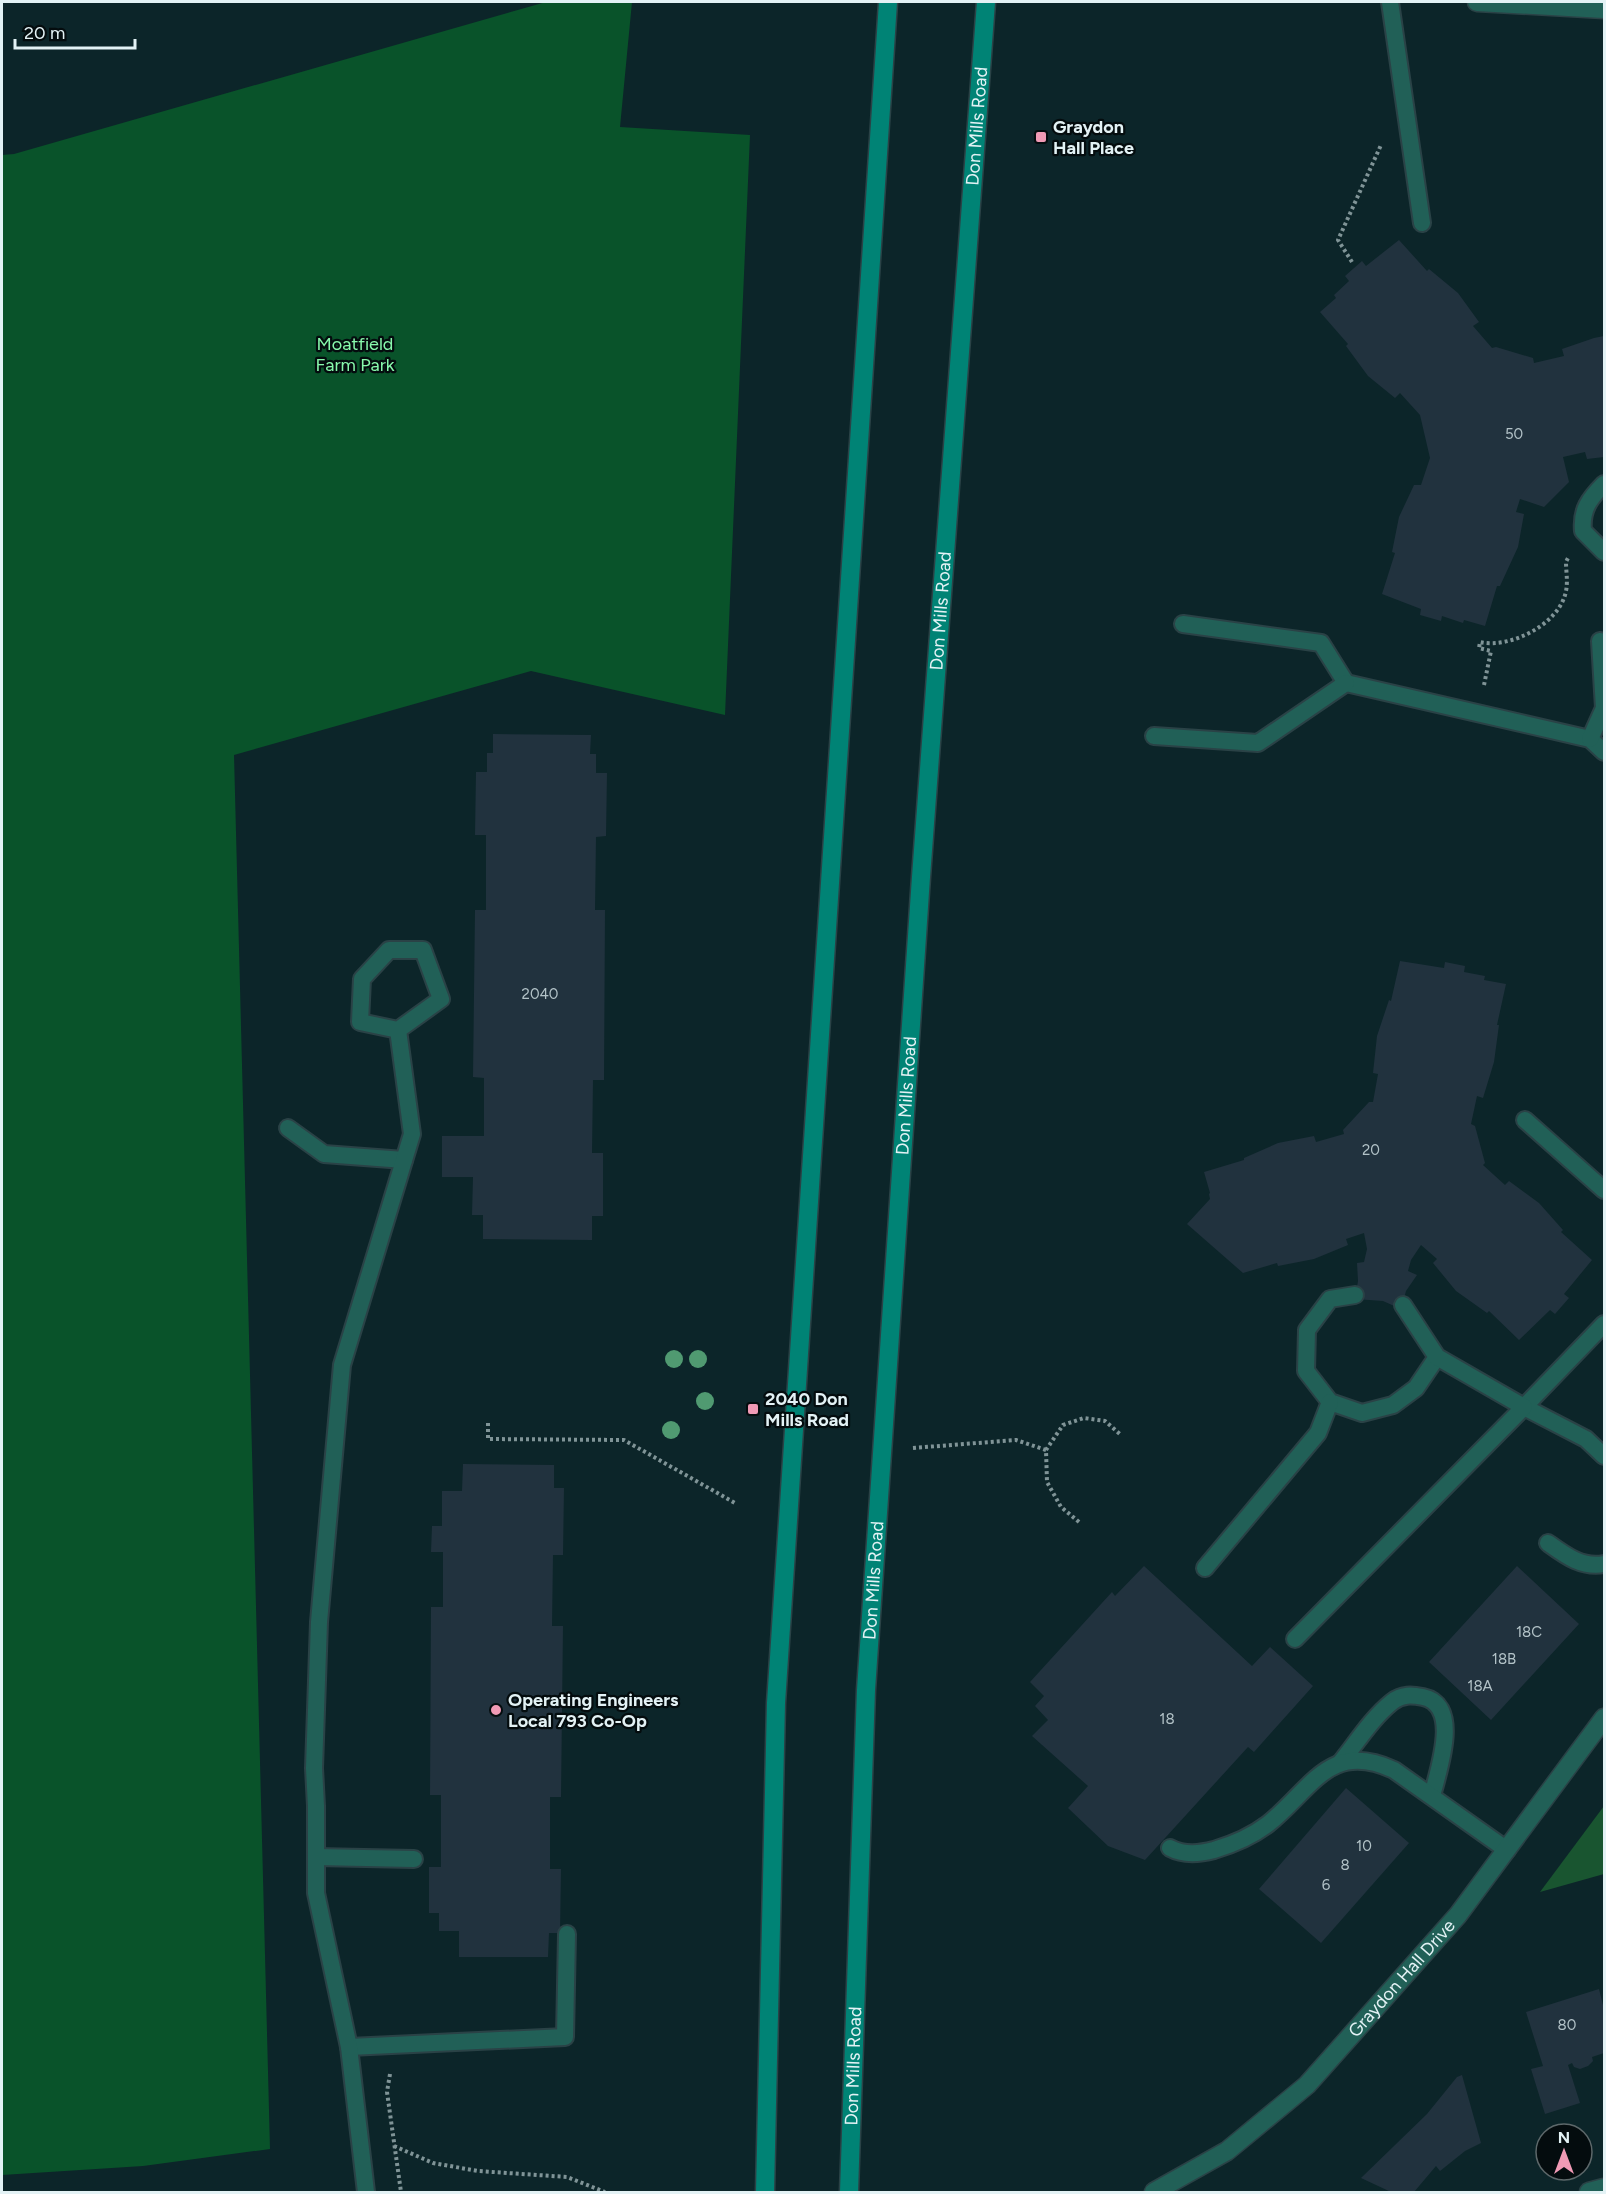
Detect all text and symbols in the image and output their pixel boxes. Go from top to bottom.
scale bar [15,12,135,50]
text: 20 m [24,22,65,44]
street label: Don Mills Road [961,66,992,186]
place label: Graydon Hall Place [1053,116,1134,159]
marker: Graydon Hall Place [1034,130,1048,144]
park label: Moatfield Farm Park [316,333,395,376]
house number: 50 [1505,425,1523,443]
street label: Don Mills Road [925,551,956,671]
house number: 2040 [522,985,558,1003]
street label: Don Mills Road [891,1036,921,1156]
house number: 20 [1362,1141,1380,1159]
place label: 2040 Don Mills Road [765,1388,849,1431]
marker: 2040 Don Mills Road [746,1402,760,1416]
street label: Don Mills Road [858,1520,888,1641]
house number: 18C [1516,1623,1542,1641]
house number: 18B [1492,1650,1516,1668]
house number: 18A [1467,1677,1493,1695]
place label: Operating Engineers Local 793 Co-Op [508,1689,679,1732]
marker: Operating Engineers Local 793 Co-Op [489,1703,503,1717]
house number: 18 [1159,1710,1175,1728]
house number: 10 [1356,1837,1372,1855]
house number: 8 [1340,1856,1350,1874]
house number: 6 [1322,1876,1331,1894]
street label: Graydon Hall Drive [1344,1915,1460,2042]
street label: Don Mills Road [840,2006,866,2126]
house number: 80 [1558,2016,1576,2034]
north arrow [1534,2122,1594,2182]
text: N [1558,2128,1570,2147]

